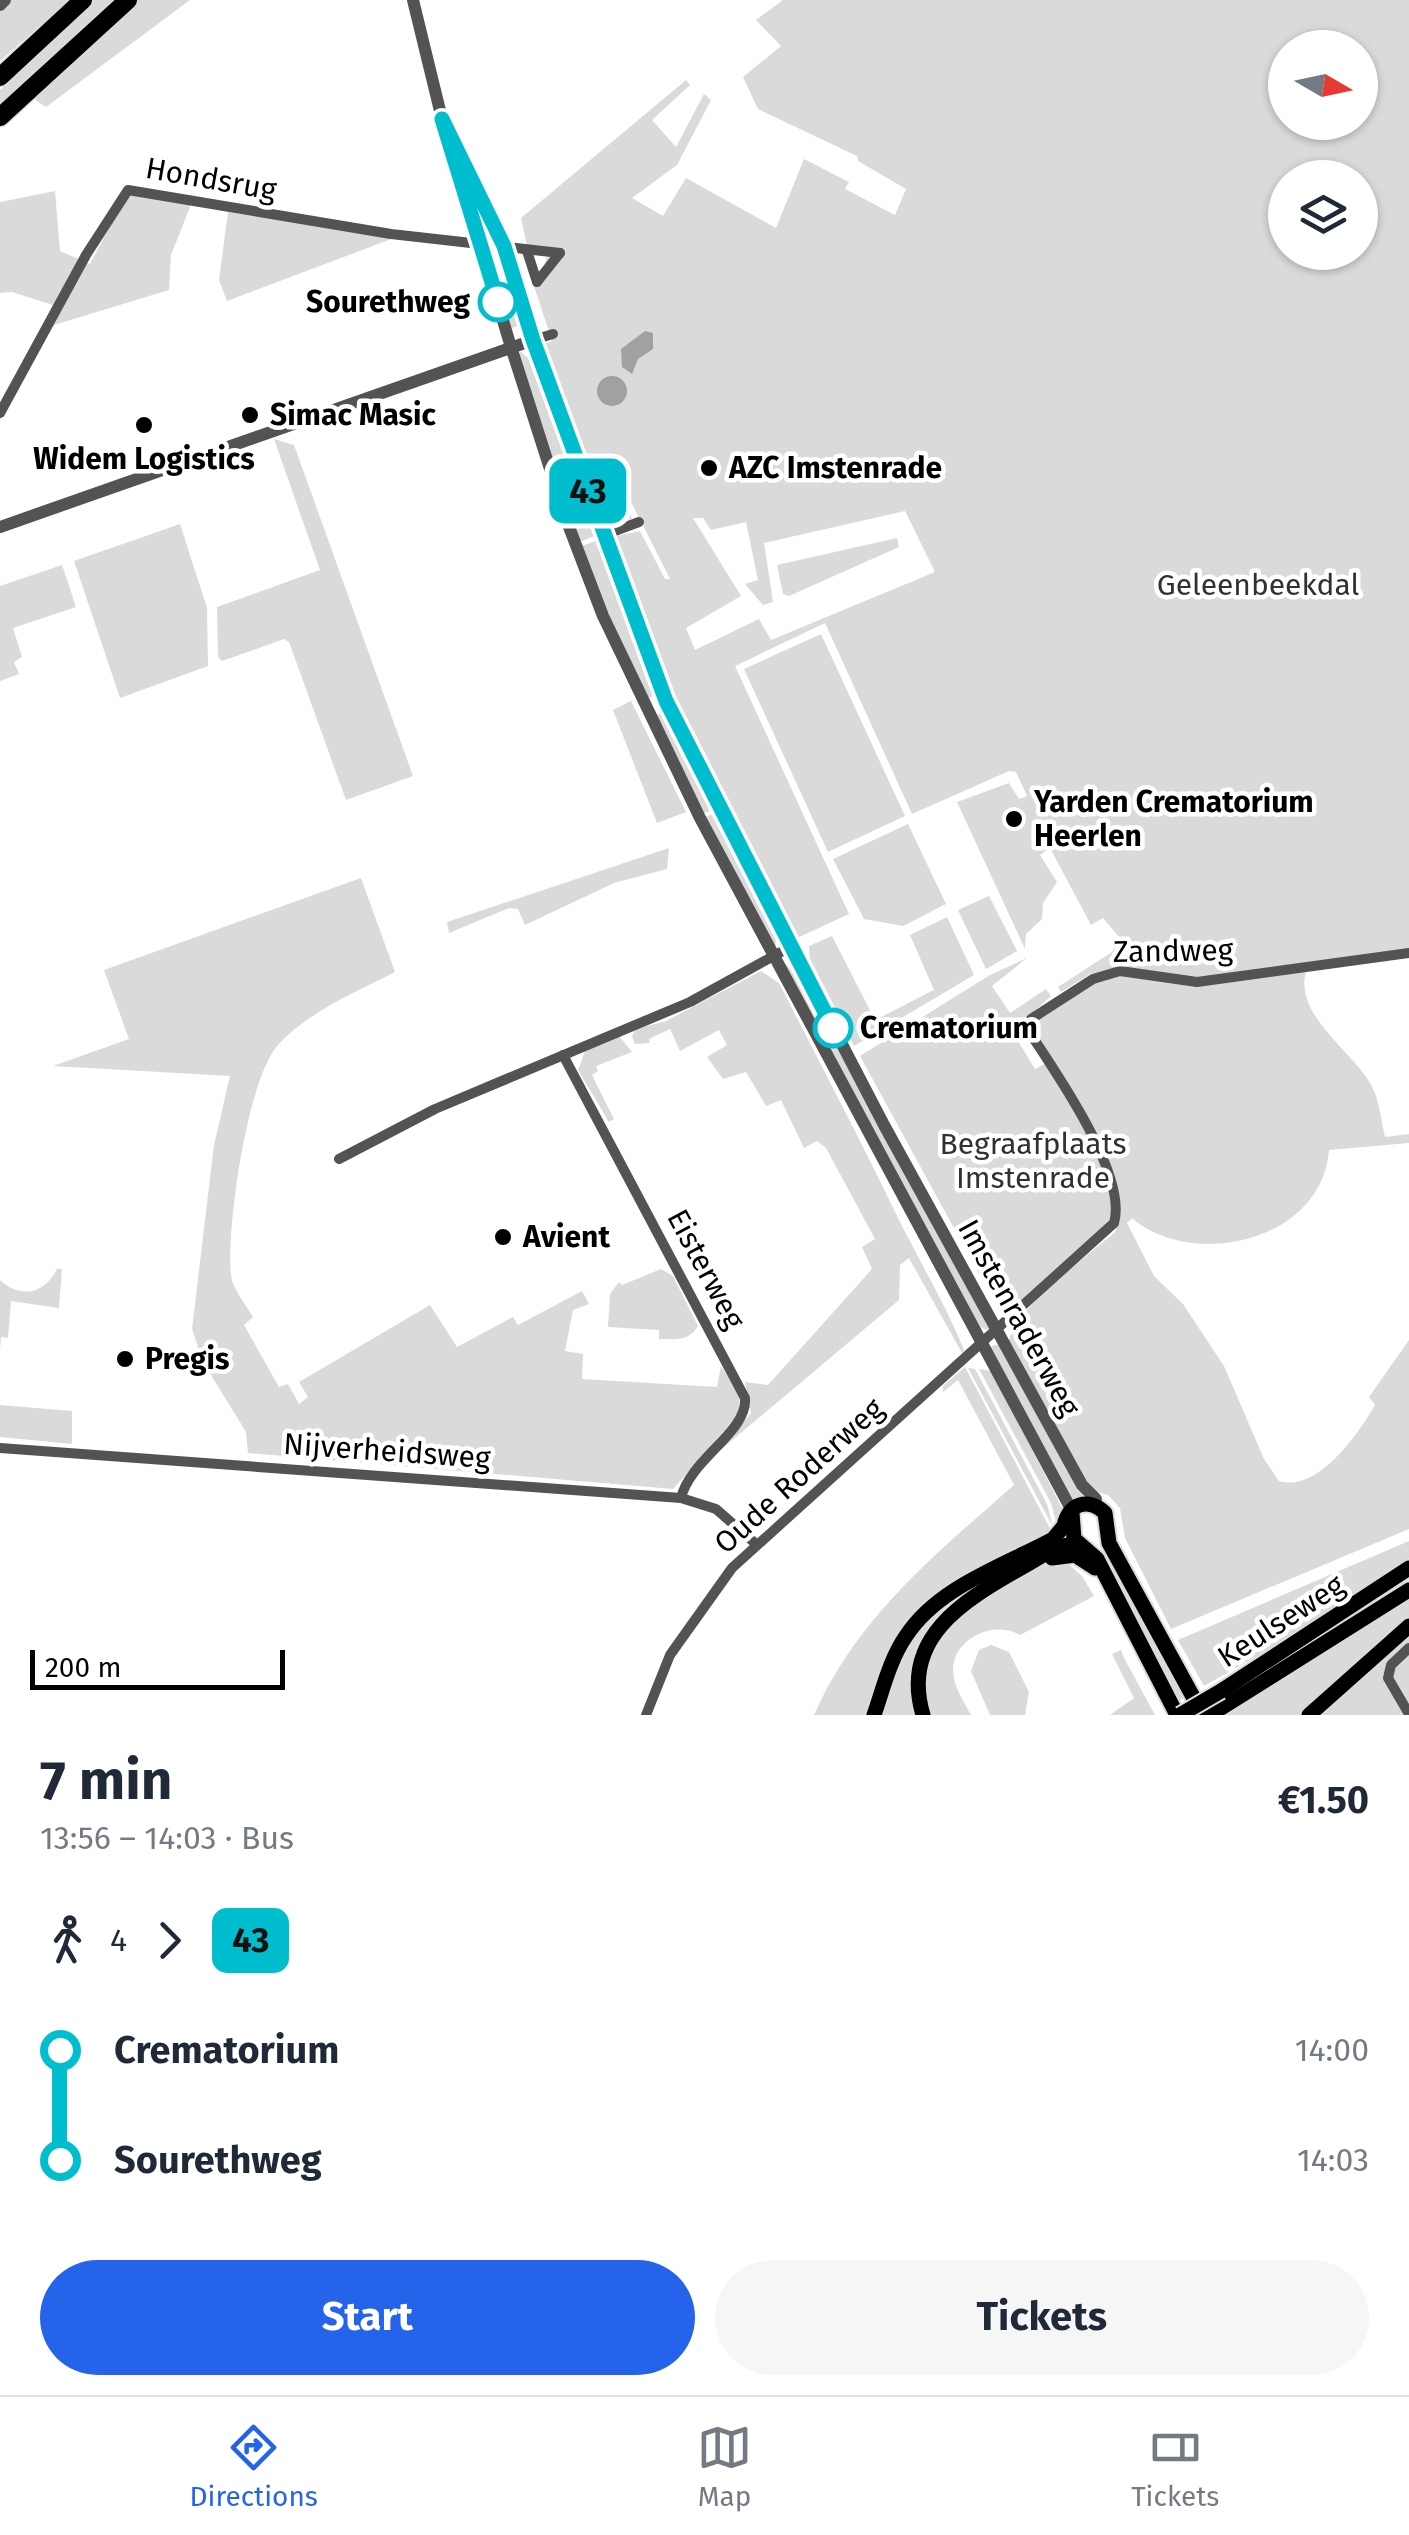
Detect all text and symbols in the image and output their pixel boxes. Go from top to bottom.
north arrow [1268,30,1378,140]
map controls [1268,30,1378,270]
street label: Hondsrug [143,150,280,208]
button: layers [1268,160,1378,270]
marker: Sourethweg [479,283,517,321]
place label: Sourethweg [306,284,470,320]
place label: Simac Masic [270,397,437,433]
marker: Simac Masic [239,404,261,426]
marker: Widem Logistics [133,414,155,436]
place label: Widem Logistics [33,441,255,477]
place label: AZC Imstenrade [728,450,942,486]
marker: AZC Imstenrade [698,457,720,479]
line badge: 43 [543,458,633,524]
text: 43 [569,470,607,512]
park label: Geleenbeekdal [1157,567,1359,603]
place label: Yarden Crematorium Heerlen [1033,784,1314,854]
marker: Yarden Crematorium Heerlen [1003,808,1025,830]
street label: Zandweg [1112,932,1234,970]
marker: Crematorium [814,1009,852,1047]
place label: Crematorium [860,1010,1038,1046]
park label: Begraafplaats Imstenrade [939,1126,1127,1196]
street label: Eisterweg [660,1203,753,1335]
street label: Imstenraderweg [950,1213,1088,1423]
place label: Avient [522,1219,610,1255]
marker: Avient [492,1226,514,1248]
place label: Pregis [145,1341,230,1377]
marker: Pregis [114,1348,136,1370]
street label: Oude Roderweg [707,1390,891,1561]
street label: Nijverheidsweg [282,1426,492,1476]
street label: Keulseweg [1211,1567,1351,1675]
scale bar [30,1645,285,1690]
text: 200 m [45,1651,122,1684]
text: 7 min [40,1748,173,1814]
text: €1.50 [1278,1777,1369,1823]
text: 13:56 – 14:03 · Bus [40,1819,294,1857]
icon: walk [40,1913,95,1968]
icon: forward [142,1913,197,1968]
text: 43 [232,1919,269,1961]
text: 4 [110,1921,127,1959]
text: Crematorium [114,2027,339,2073]
text: 14:00 [1295,2031,1369,2069]
text: Sourethweg [114,2137,322,2183]
text: 14:03 [1297,2141,1369,2179]
button: Start [40,2260,695,2375]
button: Tickets [715,2260,1369,2375]
tab: Directions [190,2420,318,2513]
tab: Map [697,2420,752,2513]
tab: Tickets [1131,2420,1219,2513]

